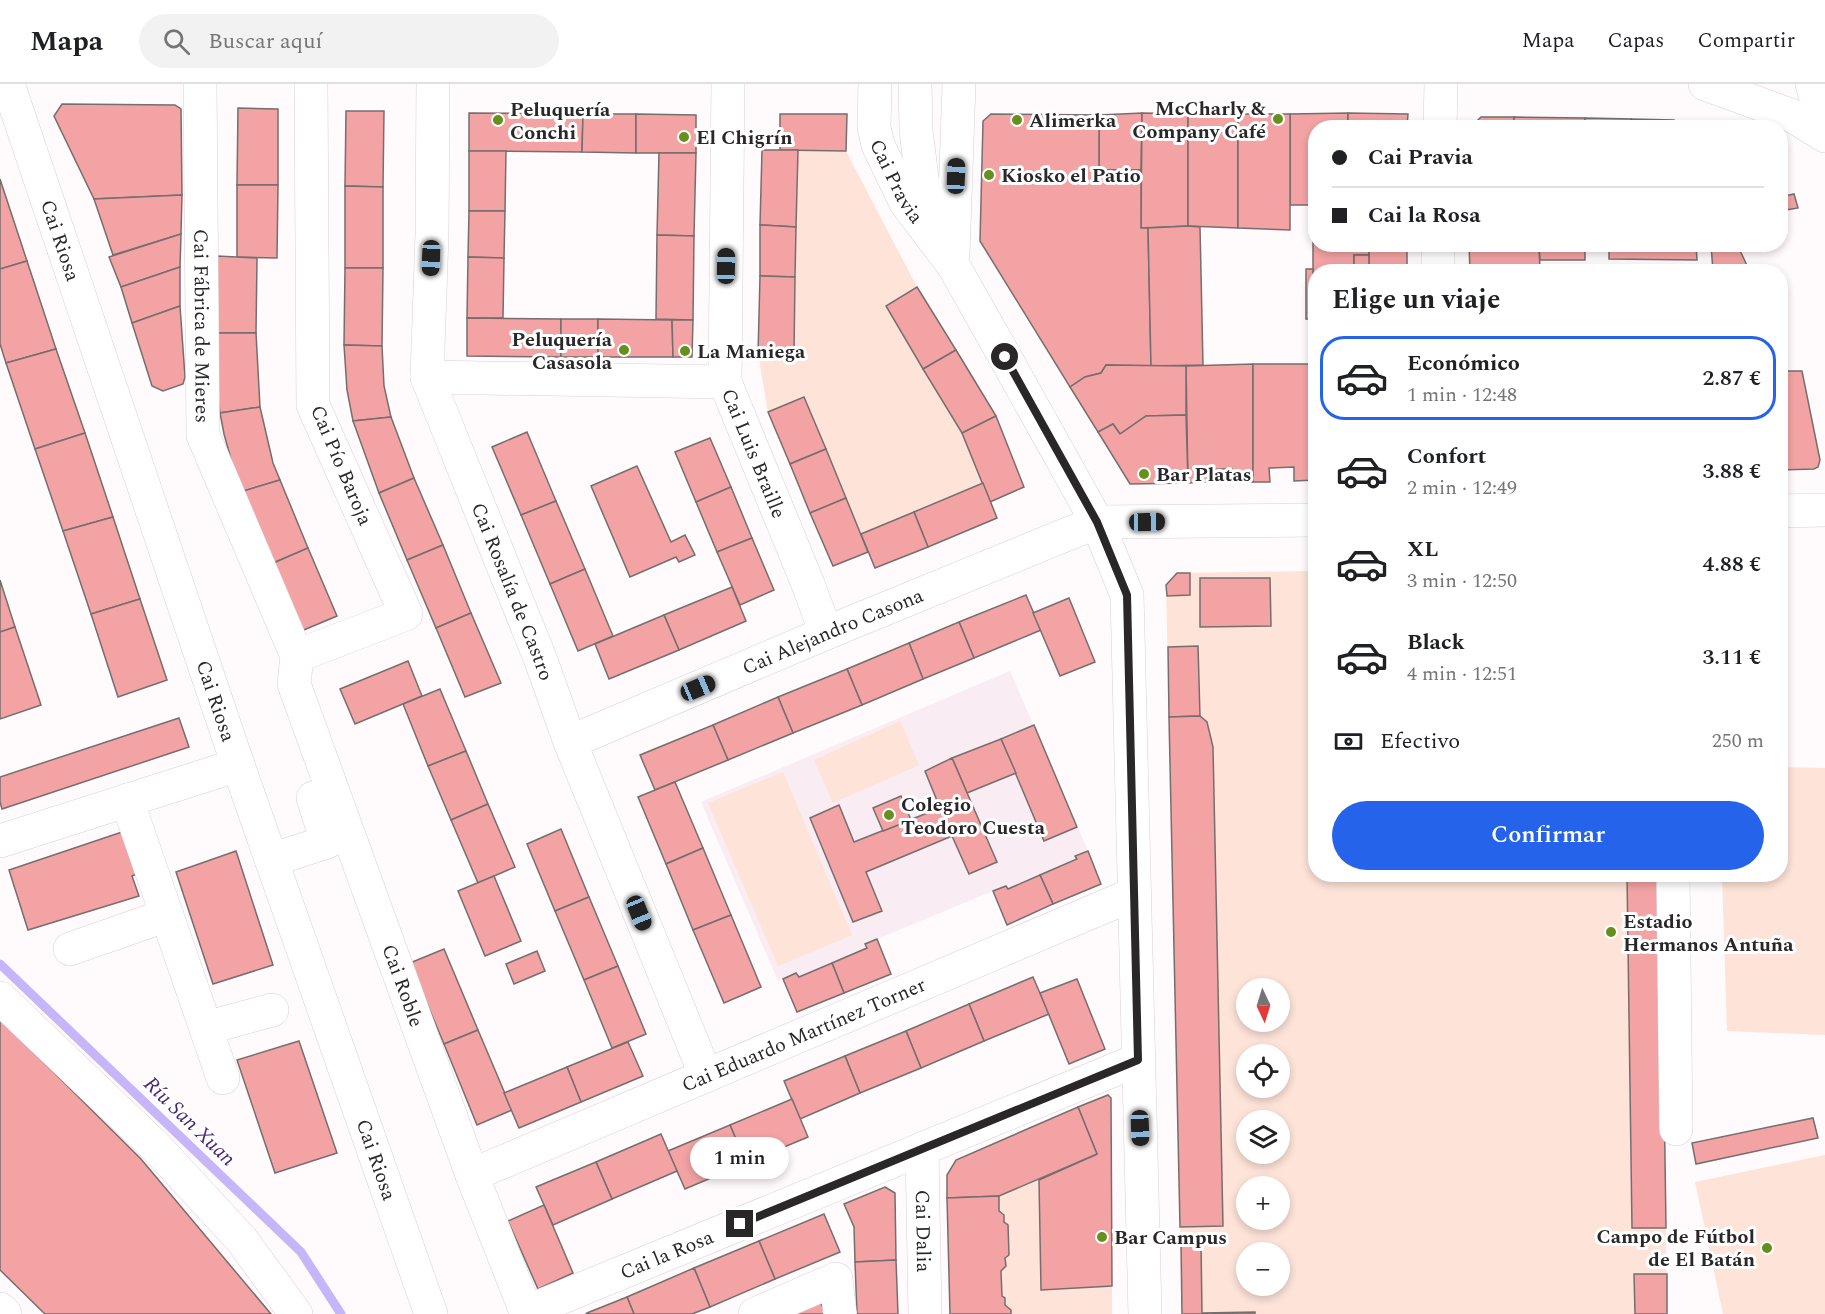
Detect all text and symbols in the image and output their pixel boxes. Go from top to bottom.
search box [139,14,559,68]
text: Mapa [30,20,103,63]
icon: search [160,25,193,58]
text: Buscar aquí [208,25,322,58]
text: Mapa [1522,25,1575,57]
text: Capas [1608,25,1664,57]
text: Compartir [1697,25,1795,57]
place label: McCharly & Company Café [1132,94,1267,147]
place label: Peluquería Conchi [510,95,611,148]
place label: Alimerka [1029,106,1117,136]
marker: McCharly & Company Café [1271,112,1285,126]
marker: Peluquería Conchi [491,113,505,127]
marker: Alimerka [1010,113,1024,127]
place label: El Chigrín [696,123,793,153]
marker: El Chigrín [677,130,691,144]
street label: Cai Pravia [861,134,931,230]
text: Cai Pravia [1368,141,1473,174]
car [946,158,966,194]
place label: Kiosko el Patio [1001,161,1141,191]
marker: Kiosko el Patio [982,168,996,182]
street label: Cai Riosa [32,196,88,286]
text: Cai la Rosa [1368,199,1481,232]
street label: Cai Fábrica de Mieres [185,229,217,423]
car [421,240,441,276]
car [717,248,735,284]
text: Elige un viaje [1332,279,1500,321]
place label: Peluquería Casasola [512,325,613,378]
place label: La Maniega [697,337,806,367]
marker: Peluquería Casasola [617,343,631,357]
route start [991,343,1018,370]
marker: La Maniega [678,344,692,358]
text: Económico [1407,347,1520,380]
icon: car [1335,351,1389,405]
text: 2.87 € [1703,362,1761,395]
text: 1 min · 12:48 [1407,380,1517,410]
street label: Cai Luis Braille [713,384,793,523]
street label: Cai Pío Baroja [302,401,380,530]
text: Confort [1407,440,1486,473]
icon: car [1335,444,1389,498]
text: 3.88 € [1703,455,1761,488]
place label: Bar Platas [1156,460,1251,490]
marker: Bar Platas [1137,467,1151,481]
text: 2 min · 12:49 [1407,473,1517,503]
street label: Cai Rosalía de Castro [463,498,561,685]
car [1129,513,1165,531]
text: XL [1407,533,1438,566]
icon: car [1335,537,1389,591]
text: 4.88 € [1703,548,1761,581]
text: 3 min · 12:50 [1407,566,1517,596]
street label: Cai Alejandro Casona [738,581,928,683]
text: Black [1407,626,1465,659]
icon: car [1335,630,1389,684]
text: 3.11 € [1703,641,1761,674]
street label: Cai Riosa [188,656,243,746]
text: 4 min · 12:51 [1407,659,1517,689]
car [678,673,718,703]
icon: cash [1332,725,1365,758]
text: Efectivo [1380,725,1460,758]
text: 250 m [1712,726,1764,756]
place label: Colegio Teodoro Cuesta [901,790,1046,843]
button: Confirmar [1332,801,1764,870]
marker: Colegio Teodoro Cuesta [882,808,896,822]
car [624,893,654,933]
place label: Estadio Hermanos Antuña [1623,907,1794,960]
marker: Estadio Hermanos Antuña [1604,925,1618,939]
street label: Cai Roble [374,940,431,1031]
street label: Cai Eduardo Martínez Torner [677,970,931,1100]
north arrow [1236,978,1290,1032]
map controls [1236,978,1290,1296]
button: locate [1236,1044,1290,1098]
water label: Ríu San Xuan [136,1069,243,1174]
car [1130,1110,1150,1146]
button: layers [1236,1110,1290,1164]
street label: Cai Riosa [348,1115,404,1205]
callout: 1 min [690,1137,789,1179]
text: 1 min [714,1143,765,1173]
button: + [1236,1176,1290,1230]
street label: Cai Dalia [907,1189,938,1273]
route end [726,1210,753,1237]
street label: Cai la Rosa [616,1222,718,1288]
place label: Campo de Fútbol de El Batán [1597,1222,1755,1275]
place label: Bar Campus [1114,1223,1227,1253]
marker: Bar Campus [1095,1230,1109,1244]
marker: Campo de Fútbol de El Batán [1760,1241,1774,1255]
button: − [1236,1242,1290,1296]

